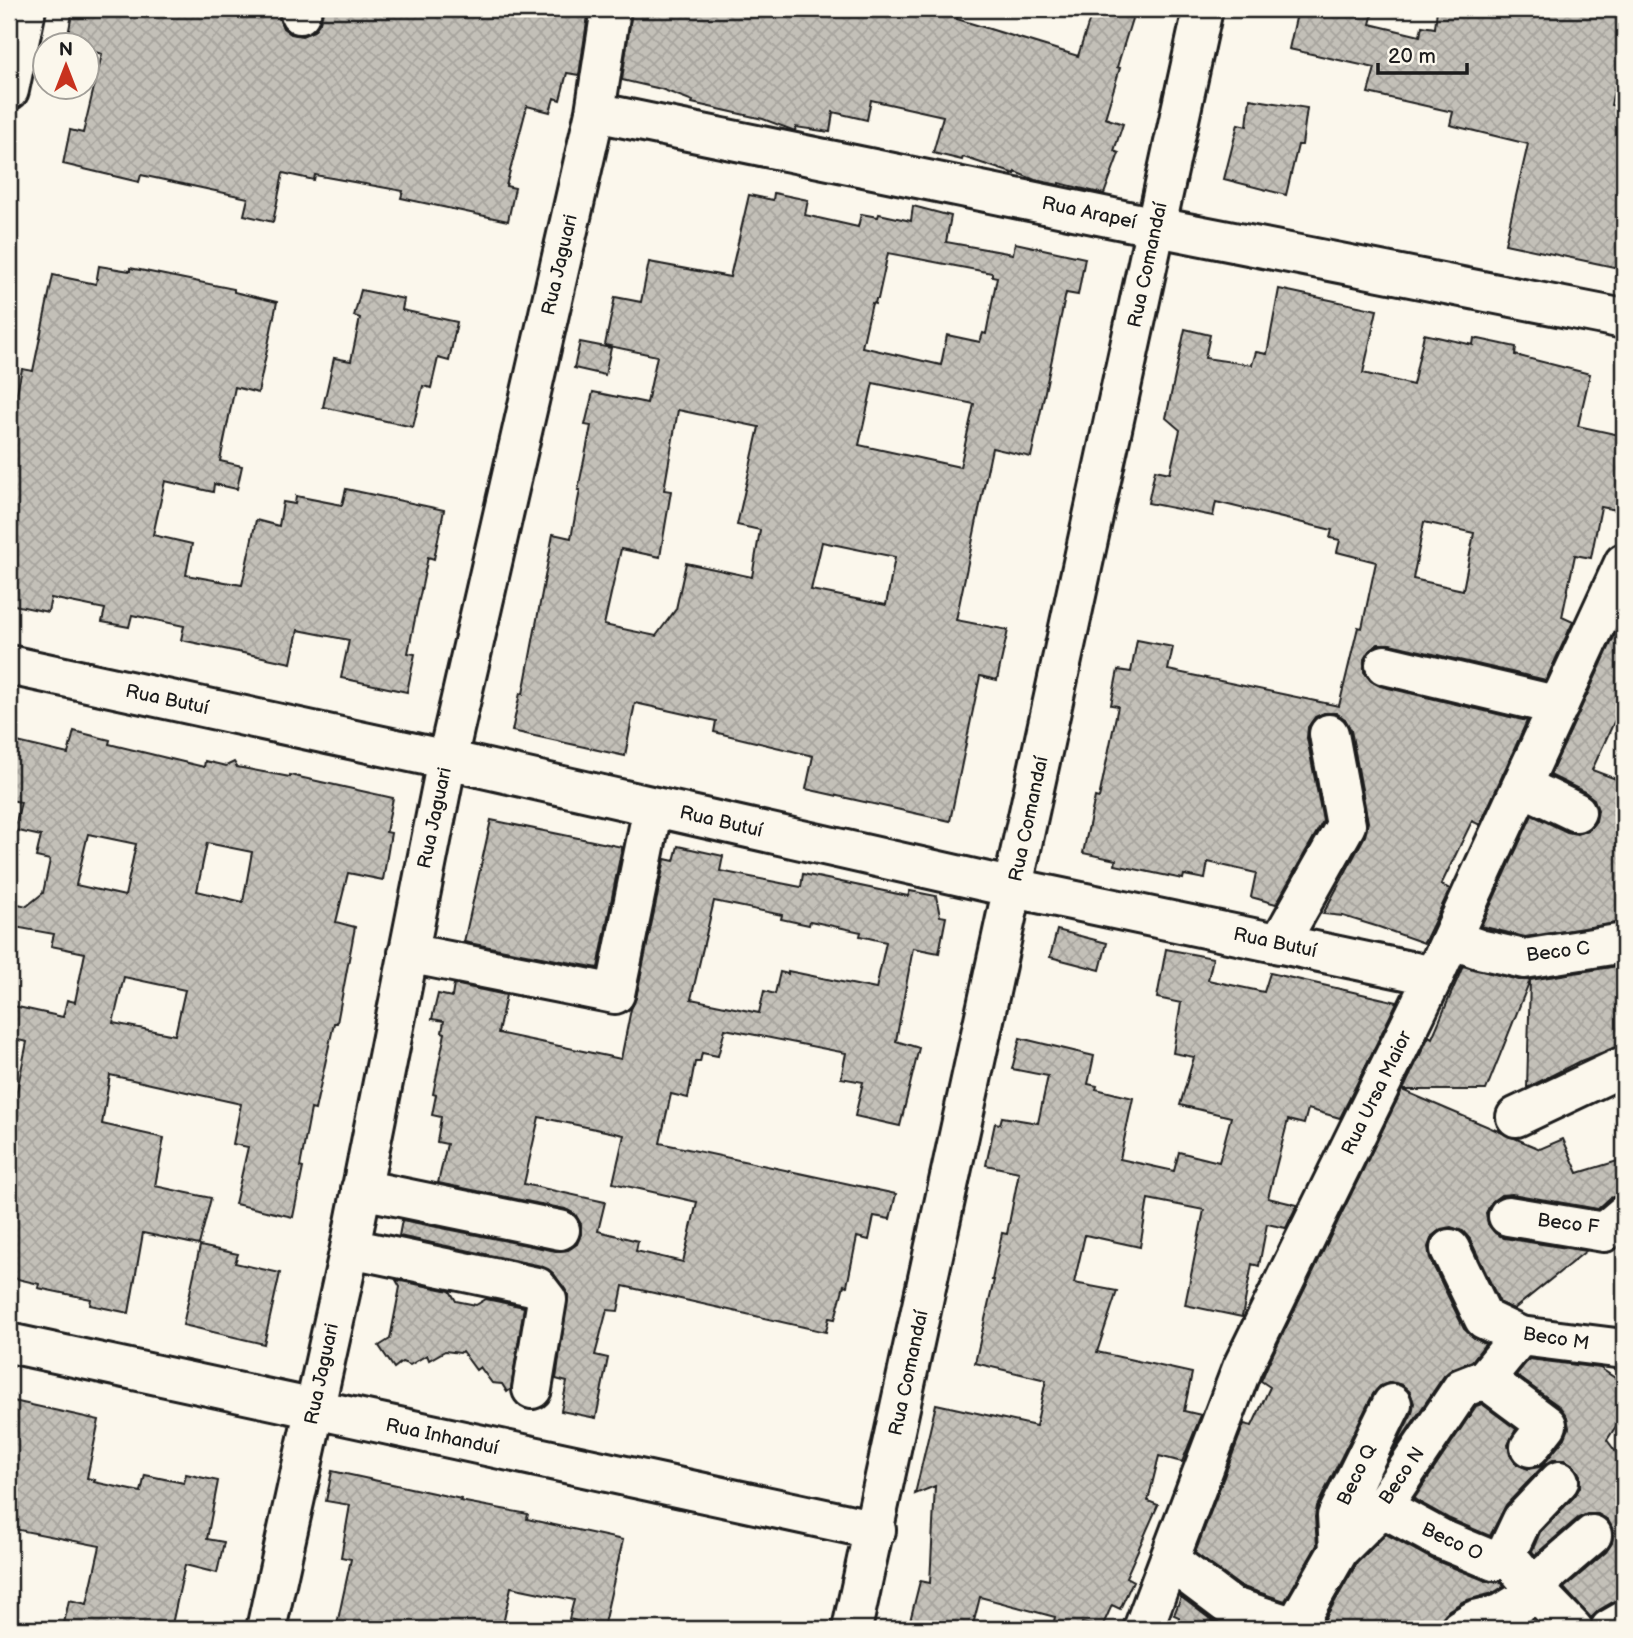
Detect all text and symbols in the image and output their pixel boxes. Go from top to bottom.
north arrow [32,32,102,102]
scale bar [1378,32,1467,76]
text: N [59,39,73,62]
text: 20 m [1388,44,1436,69]
street label: Rua Arapeí [1040,192,1139,234]
street label: Rua Comandaí [1123,200,1173,330]
street label: Rua Jaguari [537,212,583,318]
street label: Rua Butuí [123,680,211,720]
street label: Rua Comandaí [1004,754,1054,884]
street label: Rua Jaguari [413,765,457,871]
street label: Rua Butuí [677,801,765,843]
street label: Rua Butuí [1231,923,1319,963]
street label: Beco C [1525,937,1591,967]
street label: Rua Ursa Maior [1337,1026,1417,1159]
street label: Beco F [1536,1209,1601,1239]
street label: Rua Comandaí [884,1308,934,1438]
street label: Rua Jaguari [300,1321,344,1427]
street label: Beco M [1521,1322,1591,1356]
street label: Rua Inhanduí [384,1414,501,1460]
street label: Beco Q [1332,1441,1382,1509]
street label: Beco N [1374,1443,1430,1509]
street label: Beco O [1418,1518,1486,1566]

